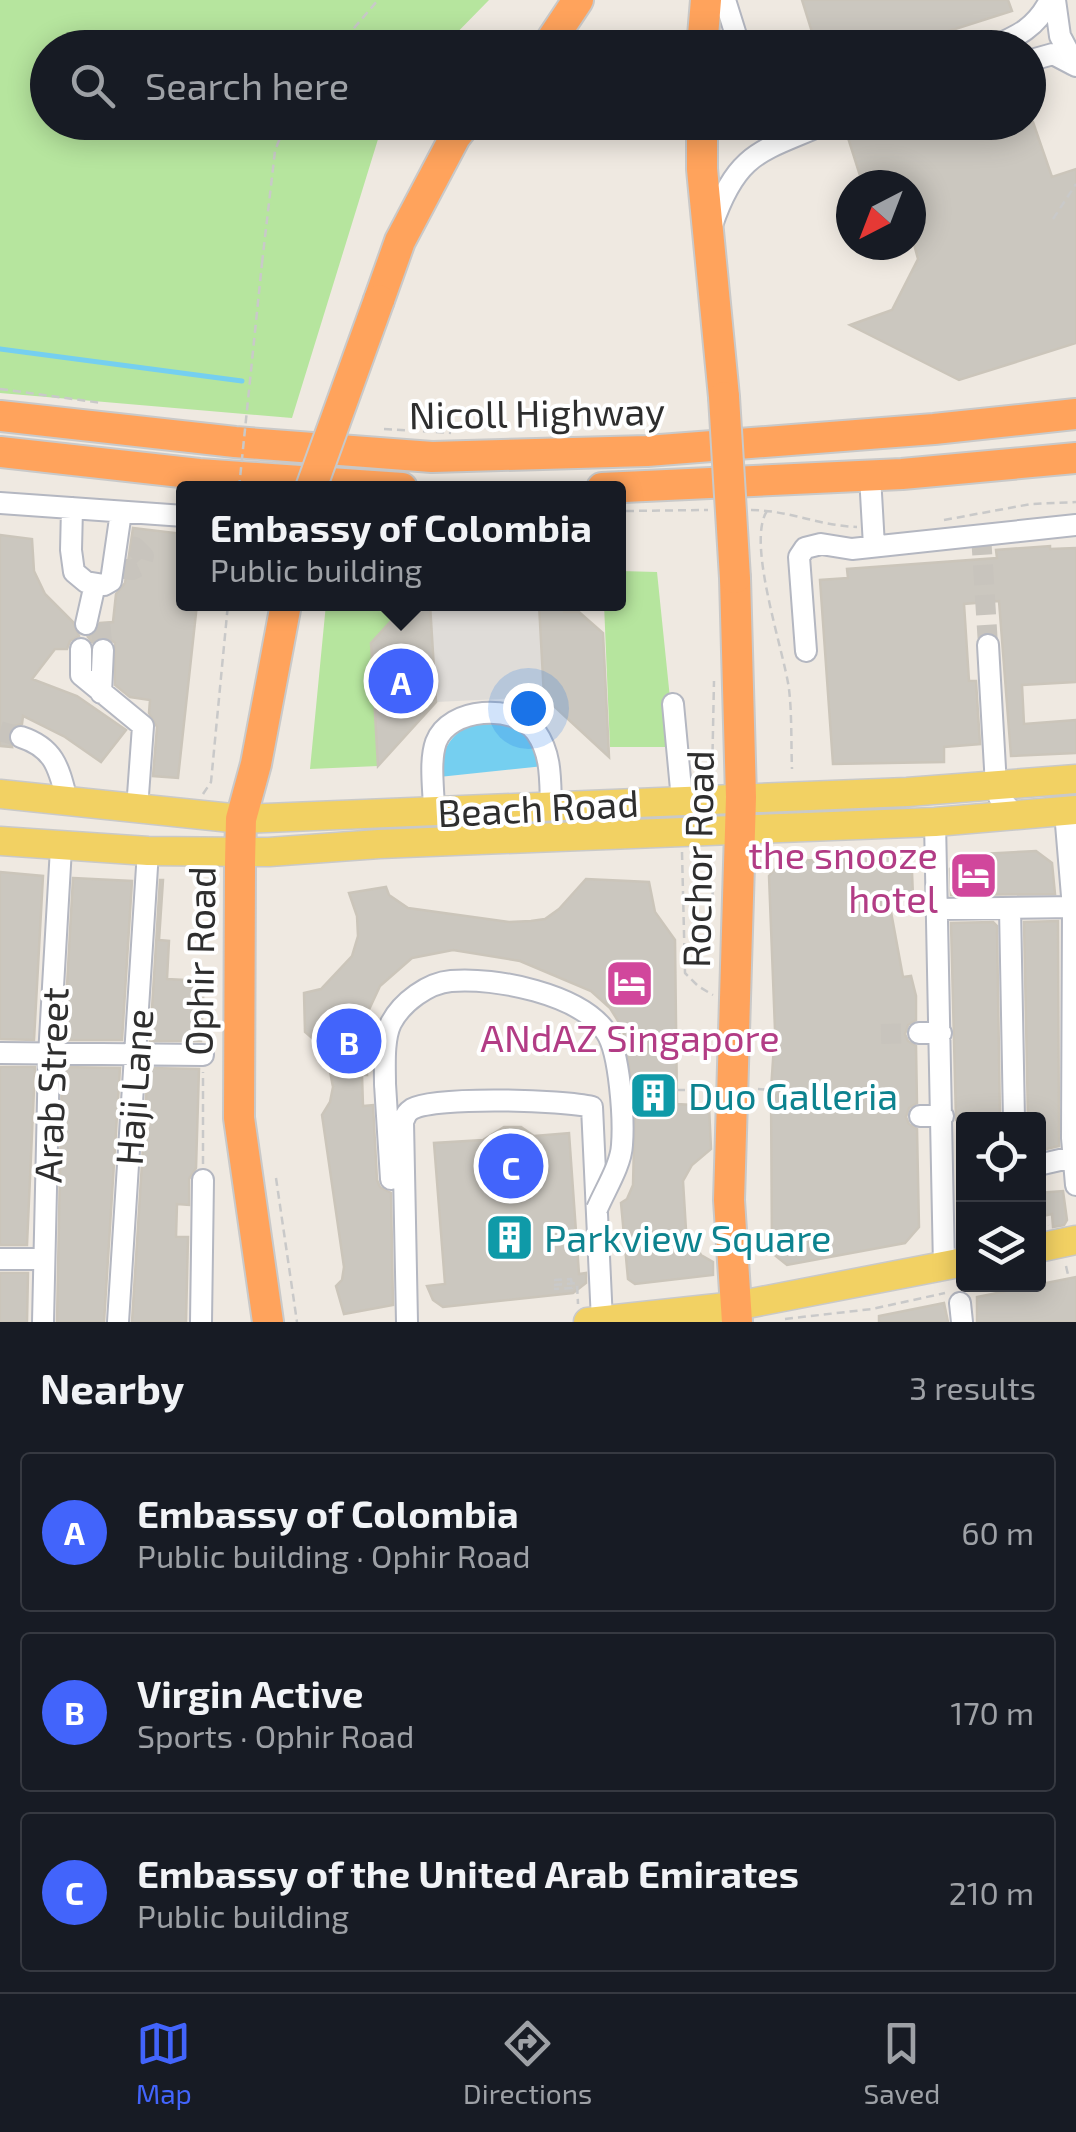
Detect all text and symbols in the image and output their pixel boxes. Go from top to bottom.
search box [30,30,1046,140]
icon: search [65,58,120,113]
text: Search here [145,62,349,108]
north arrow [836,170,926,260]
street label: Nicoll Highway [408,387,666,437]
popup [176,481,626,611]
text: Embassy of Colombia [210,504,592,550]
text: Public building [210,550,422,588]
pin: A [368,644,434,718]
your location [503,683,554,734]
street label: Rochor Road [672,750,722,968]
street label: Beach Road [436,779,640,835]
place label: the snooze hotel [748,831,938,921]
hotel icon: the snooze hotel [947,850,999,902]
street label: Ophir Road [174,866,224,1056]
hotel icon: ANdAZ Singapore [604,957,656,1009]
street label: Arab Street [24,987,76,1183]
pin: B [316,1004,382,1078]
street label: Haji Lane [105,1007,161,1167]
place label: ANdAZ Singapore [480,1014,780,1060]
building icon: Duo Galleria [627,1069,679,1121]
place label: Duo Galleria [688,1072,898,1118]
map controls [956,1112,1046,1292]
button: locate [956,1112,1046,1202]
pin: C [478,1128,544,1204]
button: layers [956,1202,1046,1292]
building icon: Parkview Square [483,1211,535,1263]
place label: Parkview Square [544,1214,831,1260]
text: Nearby [40,1362,184,1412]
text: 3 results [909,1368,1036,1406]
text: Embassy of Colombia [137,1490,519,1536]
text: A [64,1513,85,1551]
text: 60 m [961,1513,1034,1551]
text: Public building · Ophir Road [137,1536,531,1574]
text: Virgin Active [137,1670,364,1716]
text: B [64,1693,85,1731]
text: 170 m [950,1693,1034,1731]
text: Sports · Ophir Road [137,1716,414,1754]
text: Embassy of the United Arab Emirates [137,1850,799,1896]
text: C [65,1873,84,1911]
text: 210 m [949,1873,1034,1911]
text: Public building [137,1896,349,1934]
tab: Map [136,2016,192,2110]
tab: Directions [463,2016,592,2110]
tab: Saved [864,2016,940,2110]

